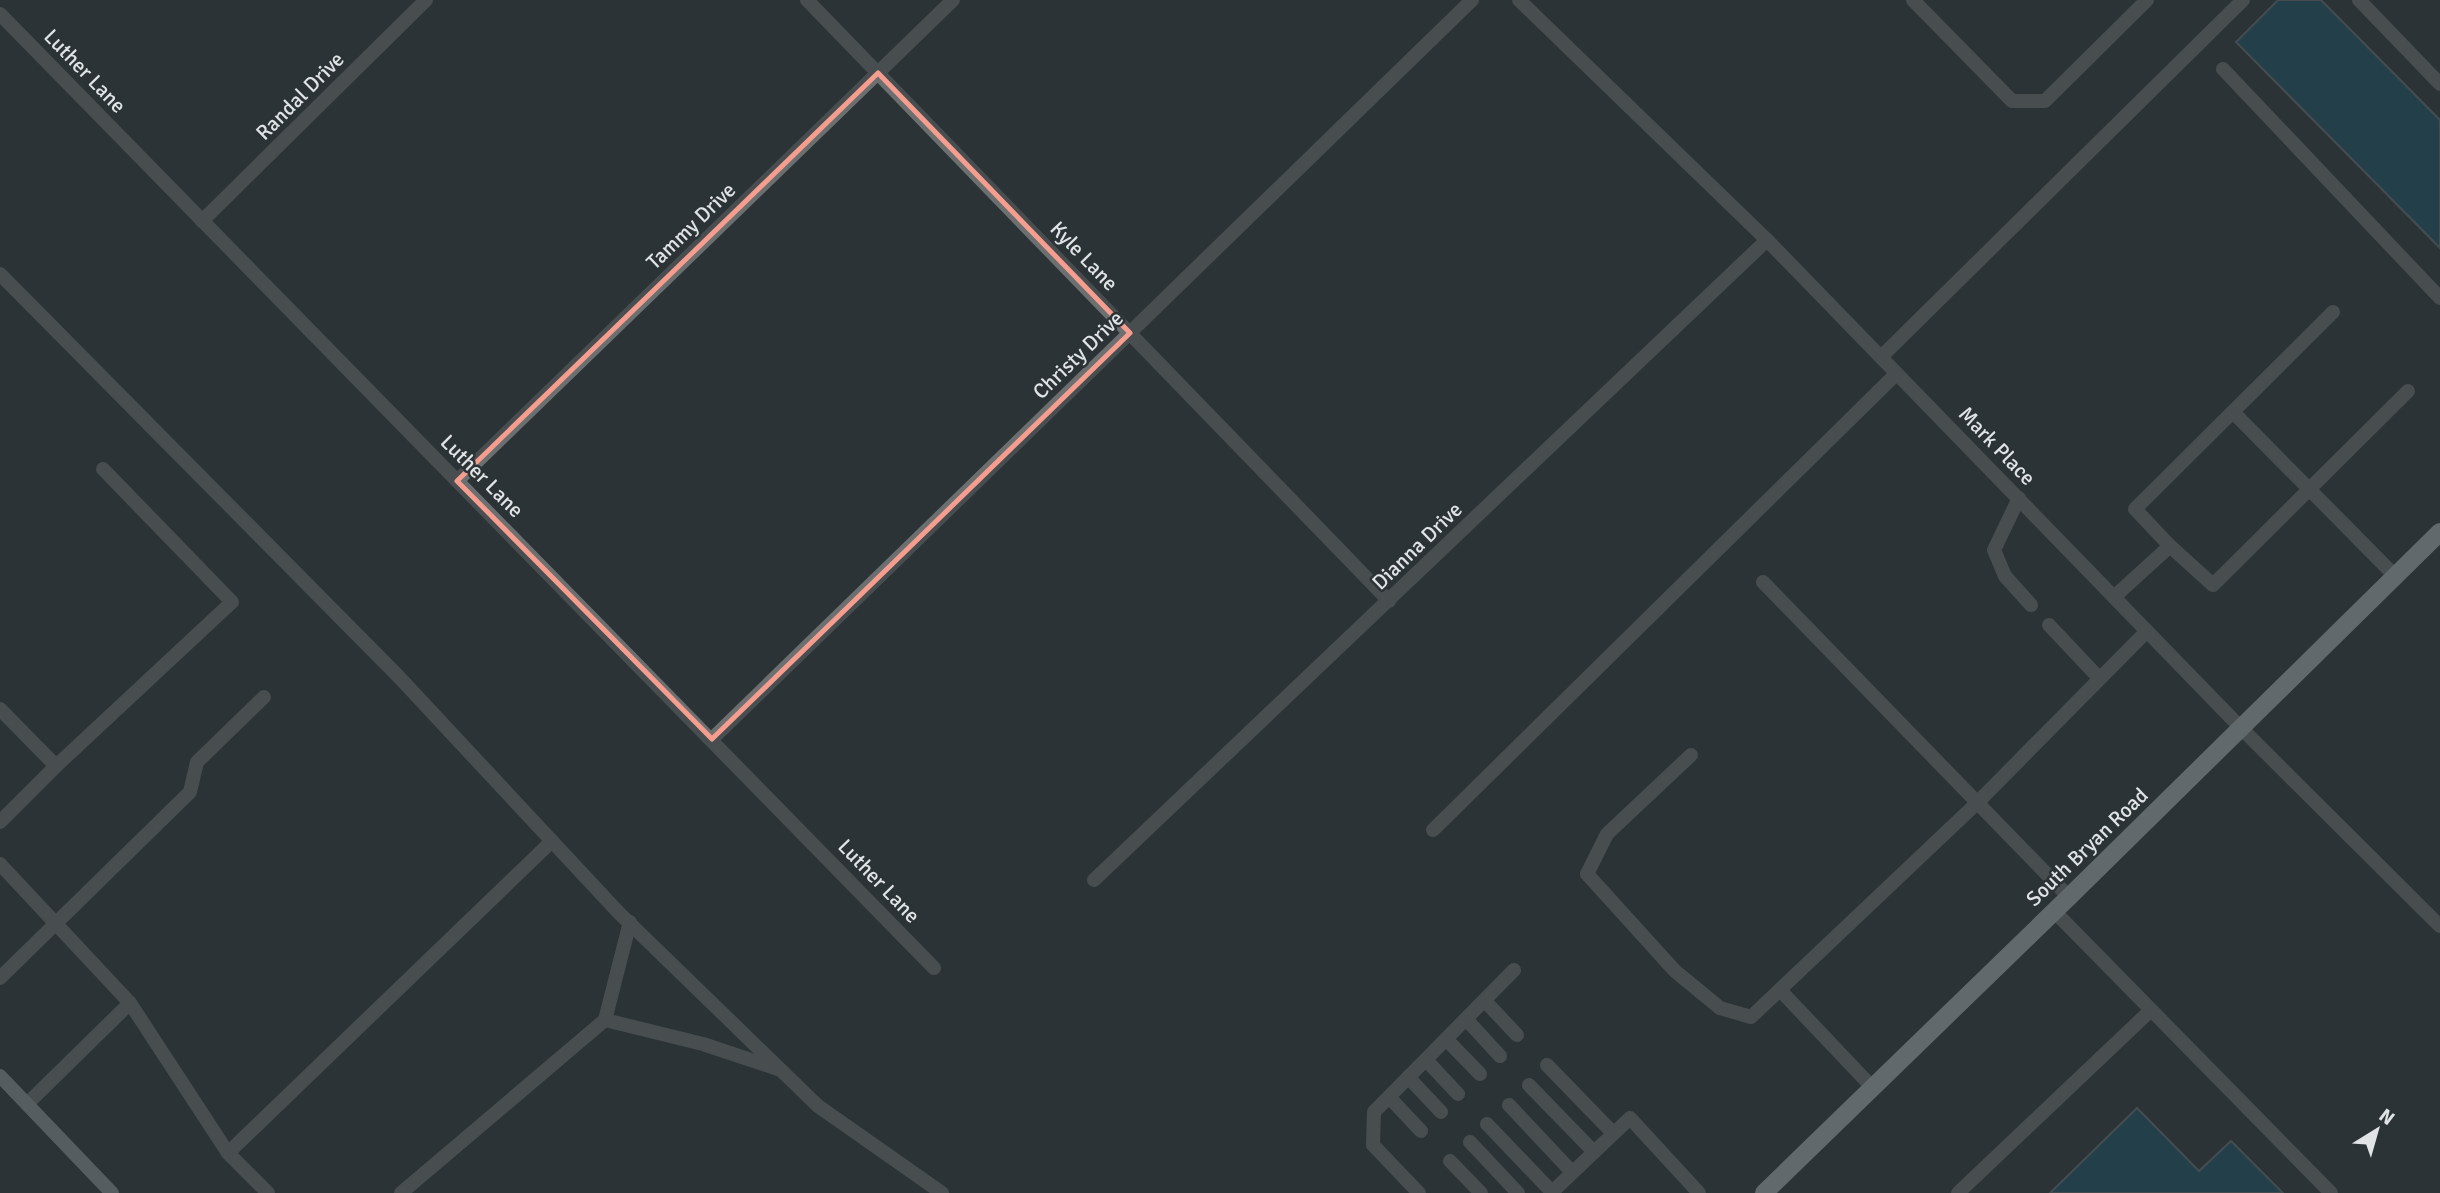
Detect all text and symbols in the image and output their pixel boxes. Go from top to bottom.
street label: Luther Lane [39,24,131,118]
street label: Randal Drive [250,46,350,146]
street label: Tammy Drive [641,177,741,275]
street label: Kyle Lane [1045,216,1123,296]
street label: Christy Drive [1027,305,1129,405]
street label: Mark Place [1953,401,2041,491]
street label: Luther Lane [435,429,529,523]
street label: Dianna Drive [1367,497,1467,595]
street label: South Bryan Road [2021,782,2153,912]
street label: Luther Lane [833,834,925,928]
north arrow [2342,1095,2412,1165]
text: N [2374,1104,2399,1131]

